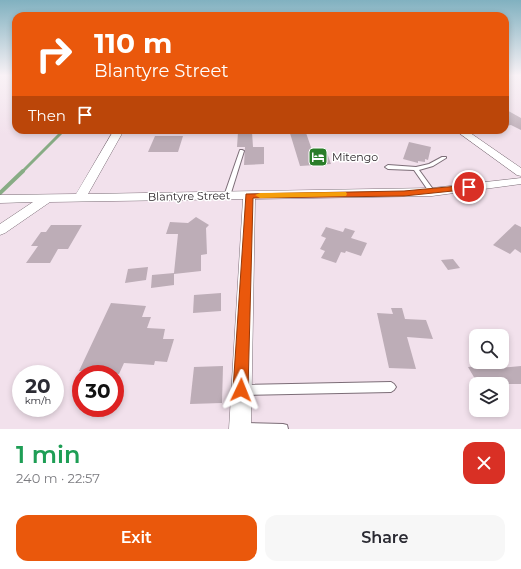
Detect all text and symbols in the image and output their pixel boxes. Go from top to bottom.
text: 110 m [94,26,172,60]
icon: right [28,28,80,80]
text: Blantyre Street [94,60,229,82]
icon: arrive [74,104,96,126]
text: Then [28,106,66,125]
hotel icon: Mitengo [307,146,329,168]
place label: Mitengo [332,150,378,164]
pin [452,170,486,204]
icon: arrive [458,176,480,198]
street label: Blantyre Street [148,188,231,204]
map controls [469,329,509,417]
button: search [469,329,509,369]
speed limit sign: 30 [72,365,124,417]
position arrow [220,369,262,411]
text: 20 [25,374,51,398]
button: layers [469,377,509,417]
text: km/h [25,394,51,407]
text: 1 min [16,440,80,469]
button: close [463,442,505,484]
text: 240 m · 22:57 [16,470,100,486]
button: Exit [16,515,257,561]
button: Share [265,515,505,561]

